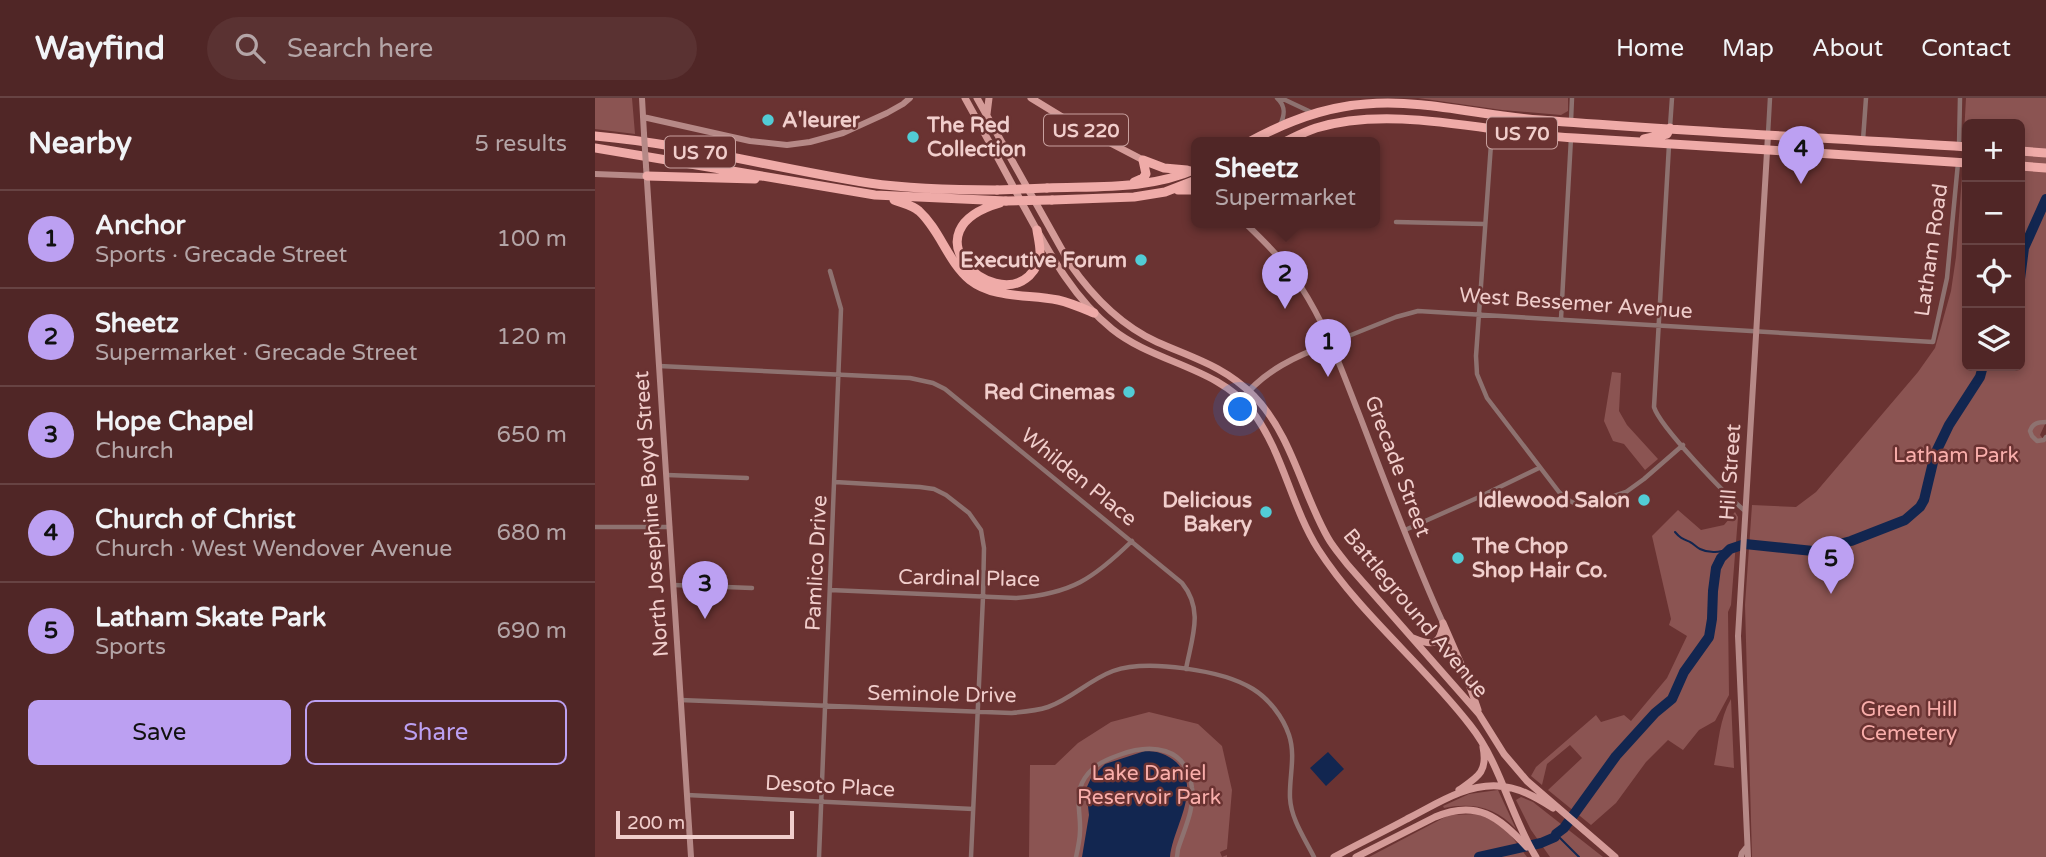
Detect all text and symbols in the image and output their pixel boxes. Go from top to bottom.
search box [207,17,697,80]
text: Wayfind [35,29,165,68]
icon: search [231,29,269,67]
text: Search here [287,33,433,64]
text: Home [1616,34,1684,63]
text: Map [1722,34,1774,63]
text: About [1812,34,1883,63]
text: Contact [1921,34,2011,63]
place label: A'leurer [782,108,861,133]
marker: A'leurer [760,112,776,128]
place label: The Red Collection [926,113,1026,162]
road number: US 220 [1044,114,1128,146]
road number: US 70 [1487,118,1557,148]
map controls [1962,119,2025,371]
button: + [1962,119,2025,182]
text: Nearby [28,125,132,162]
pin: 4 [1778,126,1824,184]
marker: The Red Collection [905,129,921,145]
text: 5 results [474,130,567,158]
road number: US 70 [665,136,735,168]
popup [1191,137,1380,228]
text: Sheetz [1215,153,1299,184]
street label: Latham Road [1910,182,1953,318]
button: − [1962,182,2025,245]
text: Supermarket [1215,184,1356,212]
text: Anchor [95,210,186,241]
text: 1 [44,225,58,253]
text: 100 m [497,225,567,253]
text: Sports · Grecade Street [95,241,347,269]
button: locate [1962,245,2025,308]
place label: Executive Forum [960,248,1127,273]
pin: 2 [1262,251,1308,309]
marker: Executive Forum [1133,252,1149,268]
street label: West Bessemer Avenue [1458,283,1694,324]
text: Sheetz [95,308,179,339]
button: layers [1962,308,2025,371]
pin: 1 [1305,319,1351,377]
text: 2 [44,323,58,351]
text: 120 m [497,323,567,351]
text: Supermarket · Grecade Street [95,339,418,367]
street label: North Josephine Boyd Street [629,370,674,658]
place label: Red Cinemas [984,380,1115,405]
marker: Red Cinemas [1121,384,1137,400]
your location [1223,392,1257,426]
street label: Grecade Street [1359,392,1436,540]
text: Hope Chapel [95,406,254,437]
text: 3 [44,421,58,449]
text: 650 m [497,421,567,449]
street label: Whilden Place [1016,423,1142,532]
street label: Hill Street [1715,423,1746,521]
text: Church [95,437,174,465]
park label: Latham Park [1893,443,2019,468]
place label: Delicious Bakery [1162,488,1253,537]
place label: Idlewood Salon [1478,488,1630,513]
marker: Idlewood Salon [1636,492,1652,508]
street label: Pamlico Drive [800,494,833,632]
text: Church of Christ [95,504,296,535]
marker: Delicious Bakery [1258,504,1274,520]
text: 4 [44,519,58,547]
text: 680 m [497,519,567,547]
street label: Battleground Avenue [1338,524,1494,703]
place label: The Chop Shop Hair Co. [1471,534,1608,583]
text: Church · West Wendover Avenue [95,535,452,563]
pin: 5 [1808,536,1854,594]
marker: The Chop Shop Hair Co. [1450,550,1466,566]
pin: 3 [682,561,728,619]
street label: Cardinal Place [898,565,1040,592]
text: Latham Skate Park [95,602,326,633]
text: 5 [44,617,58,645]
text: 690 m [497,617,567,645]
text: Sports [95,633,166,661]
street label: Seminole Drive [867,681,1017,708]
park label: Green Hill Cemetery [1861,697,1957,746]
button: Save [28,700,291,765]
button: Share [305,700,567,765]
park label: Lake Daniel Reservoir Park [1077,761,1221,810]
street label: Desoto Place [764,771,896,802]
scale bar [616,808,795,840]
text: 200 m [627,812,685,834]

